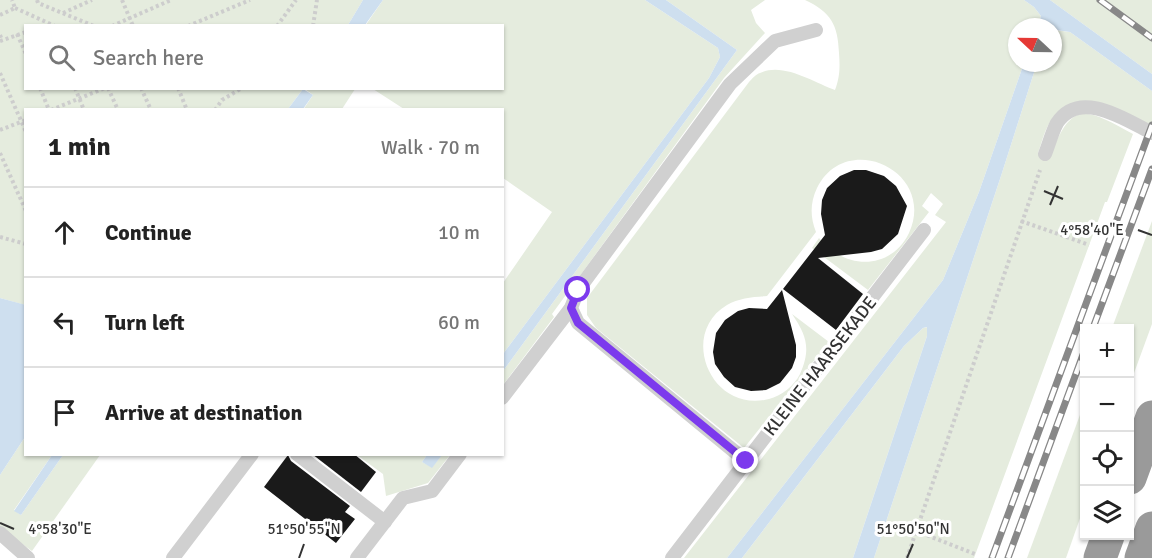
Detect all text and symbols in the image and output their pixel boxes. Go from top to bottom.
north arrow [1008,18,1062,72]
search box [24,24,504,90]
icon: search [45,41,78,74]
text: Search here [93,44,204,71]
text: 1 min [48,131,111,163]
text: Walk · 70 m [381,135,480,160]
icon: ahead [48,216,81,249]
text: Continue [105,219,192,246]
text: 10 m [438,220,480,245]
text: 4°58'40"E [1060,221,1124,239]
route start [564,276,590,302]
street label: KLEINE HAARSEKADE [759,292,881,440]
icon: left [48,306,81,339]
text: Turn left [105,309,185,336]
text: 60 m [438,310,480,335]
map controls [1080,324,1134,540]
button: + [1080,324,1134,378]
button: − [1080,378,1134,432]
icon: arrive [48,396,81,429]
text: Arrive at destination [105,399,302,426]
button: locate [1080,432,1134,486]
route end [732,447,758,473]
button: layers [1080,486,1134,540]
text: 4°58'30"E [28,520,92,538]
text: 51°50'55"N [267,520,341,538]
text: 51°50'50"N [876,520,950,538]

